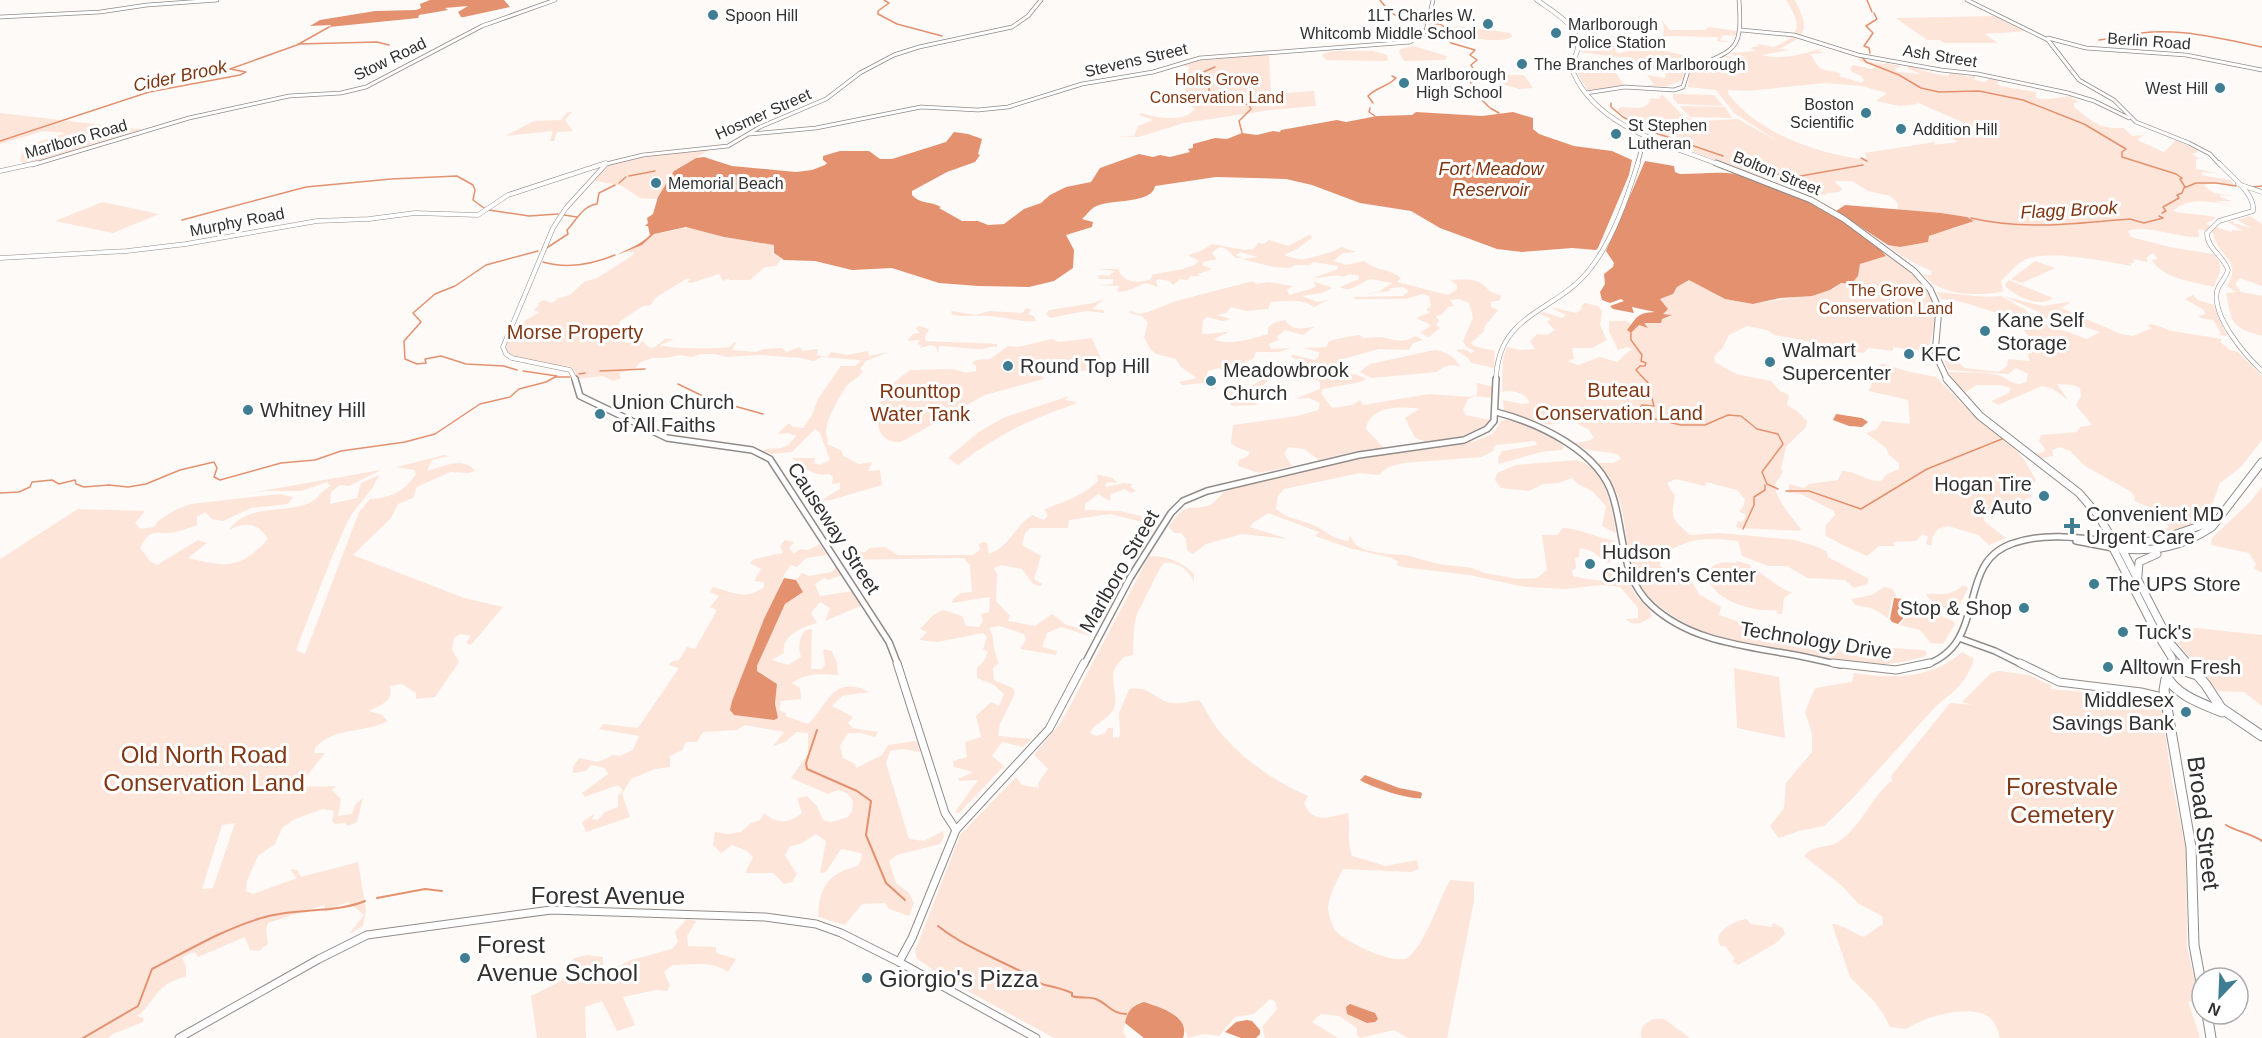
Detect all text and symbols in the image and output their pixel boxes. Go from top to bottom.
place label: Spoon Hill [725,7,798,24]
place label: 1LT Charles W. Whitcomb Middle School [1300,7,1476,42]
marker: Spoon Hill [706,8,720,22]
place label: Marlborough Police Station [1568,16,1666,51]
marker: 1LT Charles W. Whitcomb Middle School [1481,17,1495,31]
marker: Marlborough Police Station [1549,26,1563,40]
street label: Berlin Road [2107,30,2191,52]
street label: Stow Road [351,34,429,84]
street label: Stevens Street [1083,40,1190,80]
street label: Ash Street [1902,42,1979,70]
water label: Cider Brook [131,56,230,96]
place label: The Branches of Marlborough [1534,56,1746,73]
marker: The Branches of Marlborough [1515,57,1529,71]
place label: Marlborough High School [1416,66,1506,101]
park label: Holts Grove Conservation Land [1150,71,1284,106]
marker: Marlborough High School [1397,76,1411,90]
place label: West Hill [2145,80,2208,97]
marker: West Hill [2213,81,2227,95]
street label: Hosmer Street [712,85,814,143]
place label: Boston Scientific [1790,96,1854,131]
marker: Boston Scientific [1859,106,1873,120]
street label: Marlboro Road [23,116,129,162]
place label: St Stephen Lutheran [1628,117,1707,152]
place label: Addition Hill [1913,121,1997,138]
marker: Addition Hill [1894,122,1908,136]
marker: St Stephen Lutheran [1609,127,1623,141]
street label: Bolton Street [1731,148,1824,198]
water label: Fort Meadow Reservoir [1438,159,1545,200]
place label: Memorial Beach [668,175,784,192]
marker: Memorial Beach [649,176,663,190]
water label: Flagg Brook [2020,197,2119,223]
street label: Murphy Road [188,204,286,240]
park label: The Grove Conservation Land [1819,282,1953,317]
place label: Kane Self Storage [1997,309,2084,354]
park label: Morse Property [507,321,643,343]
marker: Kane Self Storage [1978,324,1992,338]
place label: Walmart Supercenter [1782,339,1891,384]
place label: KFC [1921,343,1961,365]
marker: KFC [1902,347,1916,361]
place label: Round Top Hill [1020,355,1150,377]
marker: Walmart Supercenter [1763,355,1777,369]
marker: Round Top Hill [1001,359,1015,373]
place label: Meadowbrook Church [1223,359,1350,404]
marker: Meadowbrook Church [1204,374,1218,388]
park label: Buteau Conservation Land [1535,379,1703,424]
park label: Rounttop Water Tank [870,380,971,425]
place label: Union Church of All Faiths [612,391,734,436]
place label: Whitney Hill [260,399,366,421]
marker: Whitney Hill [241,403,255,417]
marker: Union Church of All Faiths [593,407,607,421]
street label: Causeway Street [783,458,885,598]
place label: Hogan Tire & Auto [1934,473,2032,518]
marker: Hogan Tire & Auto [2037,489,2051,503]
place label: Convenient MD Urgent Care [2086,503,2224,548]
street label: Marlboro Street [1075,505,1163,636]
marker: Convenient MD Urgent Care [2063,517,2081,535]
place label: Hudson Children's Center [1602,541,1756,586]
marker: Hudson Children's Center [1583,557,1597,571]
place label: The UPS Store [2106,573,2241,595]
marker: The UPS Store [2087,577,2101,591]
place label: Stop & Shop [1900,597,2012,619]
marker: Stop & Shop [2017,601,2031,615]
street label: Technology Drive [1739,617,1893,663]
place label: Tuck's [2135,621,2191,643]
marker: Tuck's [2116,625,2130,639]
place label: Alltown Fresh [2120,656,2241,678]
marker: Alltown Fresh [2101,660,2115,674]
place label: Middlesex Savings Bank [2052,689,2175,734]
marker: Middlesex Savings Bank [2179,705,2193,719]
park label: Old North Road Conservation Land [103,741,305,796]
street label: Broad Street [2182,754,2226,892]
park label: Forestvale Cemetery [2006,773,2118,828]
street label: Forest Avenue [531,882,685,909]
place label: Forest Avenue School [477,931,638,986]
marker: Forest Avenue School [458,951,472,965]
place label: Giorgio's Pizza [879,965,1039,992]
north arrow [2190,966,2250,1026]
marker: Giorgio's Pizza [860,971,874,985]
text: N [2206,999,2223,1019]

